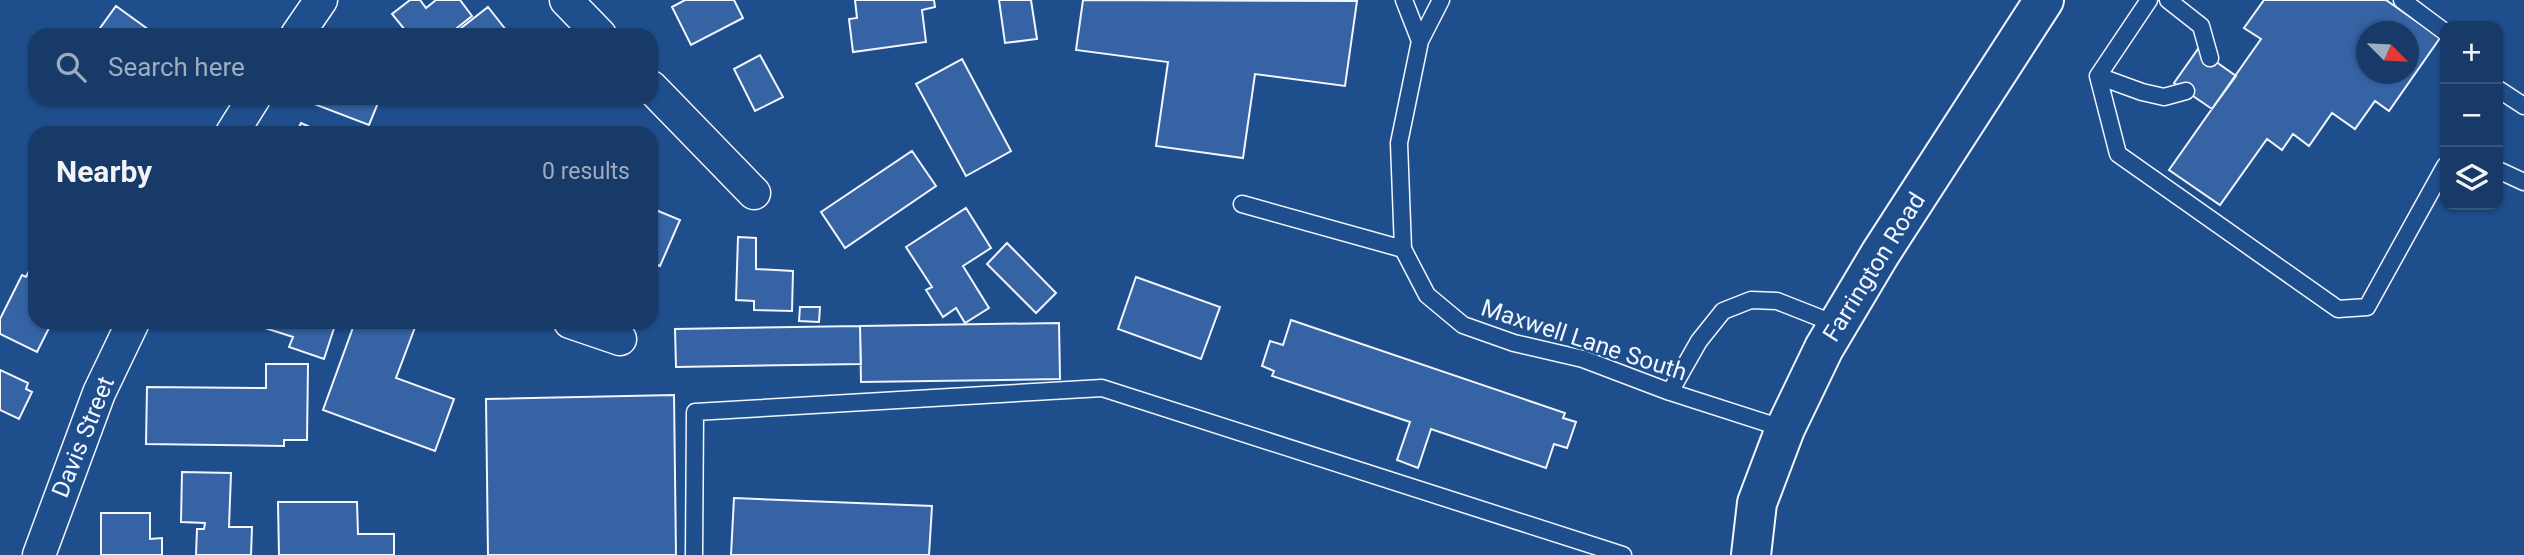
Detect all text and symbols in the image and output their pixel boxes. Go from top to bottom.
north arrow [2356,21,2419,84]
map controls [2440,21,2503,210]
button: + [2440,21,2503,84]
search box [28,28,658,105]
icon: search [52,48,90,86]
text: Search here [108,52,245,82]
button: − [2440,84,2503,147]
button: layers [2440,147,2503,210]
text: Nearby [56,154,152,189]
text: 0 results [542,158,630,185]
street label: Farrington Road [1817,187,1931,347]
street label: Maxwell Lane South [1478,294,1690,386]
street label: Davis Street [46,372,120,501]

